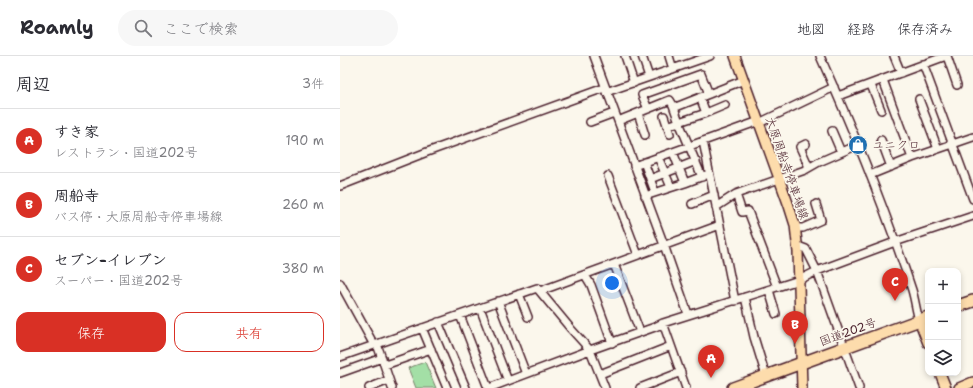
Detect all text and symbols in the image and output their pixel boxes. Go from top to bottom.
search box [118,10,398,46]
text: Roamly [20,15,94,40]
icon: search [132,17,154,39]
text: ここで検索 [164,19,239,39]
text: 地図 [797,20,825,38]
text: 経路 [847,20,875,38]
text: 保存済み [897,20,953,38]
text: 周辺 [16,73,50,95]
text: 3件 [302,75,324,92]
street label: 大原周船寺停車場線 [762,114,812,222]
text: すき家 [54,122,99,142]
text: A [24,132,34,149]
text: 190 m [285,132,324,149]
shop icon: ユニクロ [847,134,869,156]
place label: ユニクロ [872,137,920,153]
text: レストラン · 国道202号 [54,144,198,161]
text: 周船寺 [54,186,99,206]
text: B [25,196,33,213]
text: 260 m [282,196,324,213]
text: バス停 · 大原周船寺停車場線 [54,208,223,225]
text: セブン-イレブン [54,250,167,270]
text: C [25,260,33,277]
text: 380 m [282,260,324,277]
pin: C [882,268,908,301]
map controls [925,268,961,376]
button: + [925,268,961,304]
text: スーパー · 国道202号 [54,272,183,289]
your location [602,273,622,293]
button: − [925,304,961,340]
pin: B [782,311,808,344]
button: 保存 [16,312,166,352]
button: 共有 [174,312,324,352]
street label: 国道202号 [817,314,879,350]
button: layers [925,340,961,376]
pin: A [698,345,724,378]

